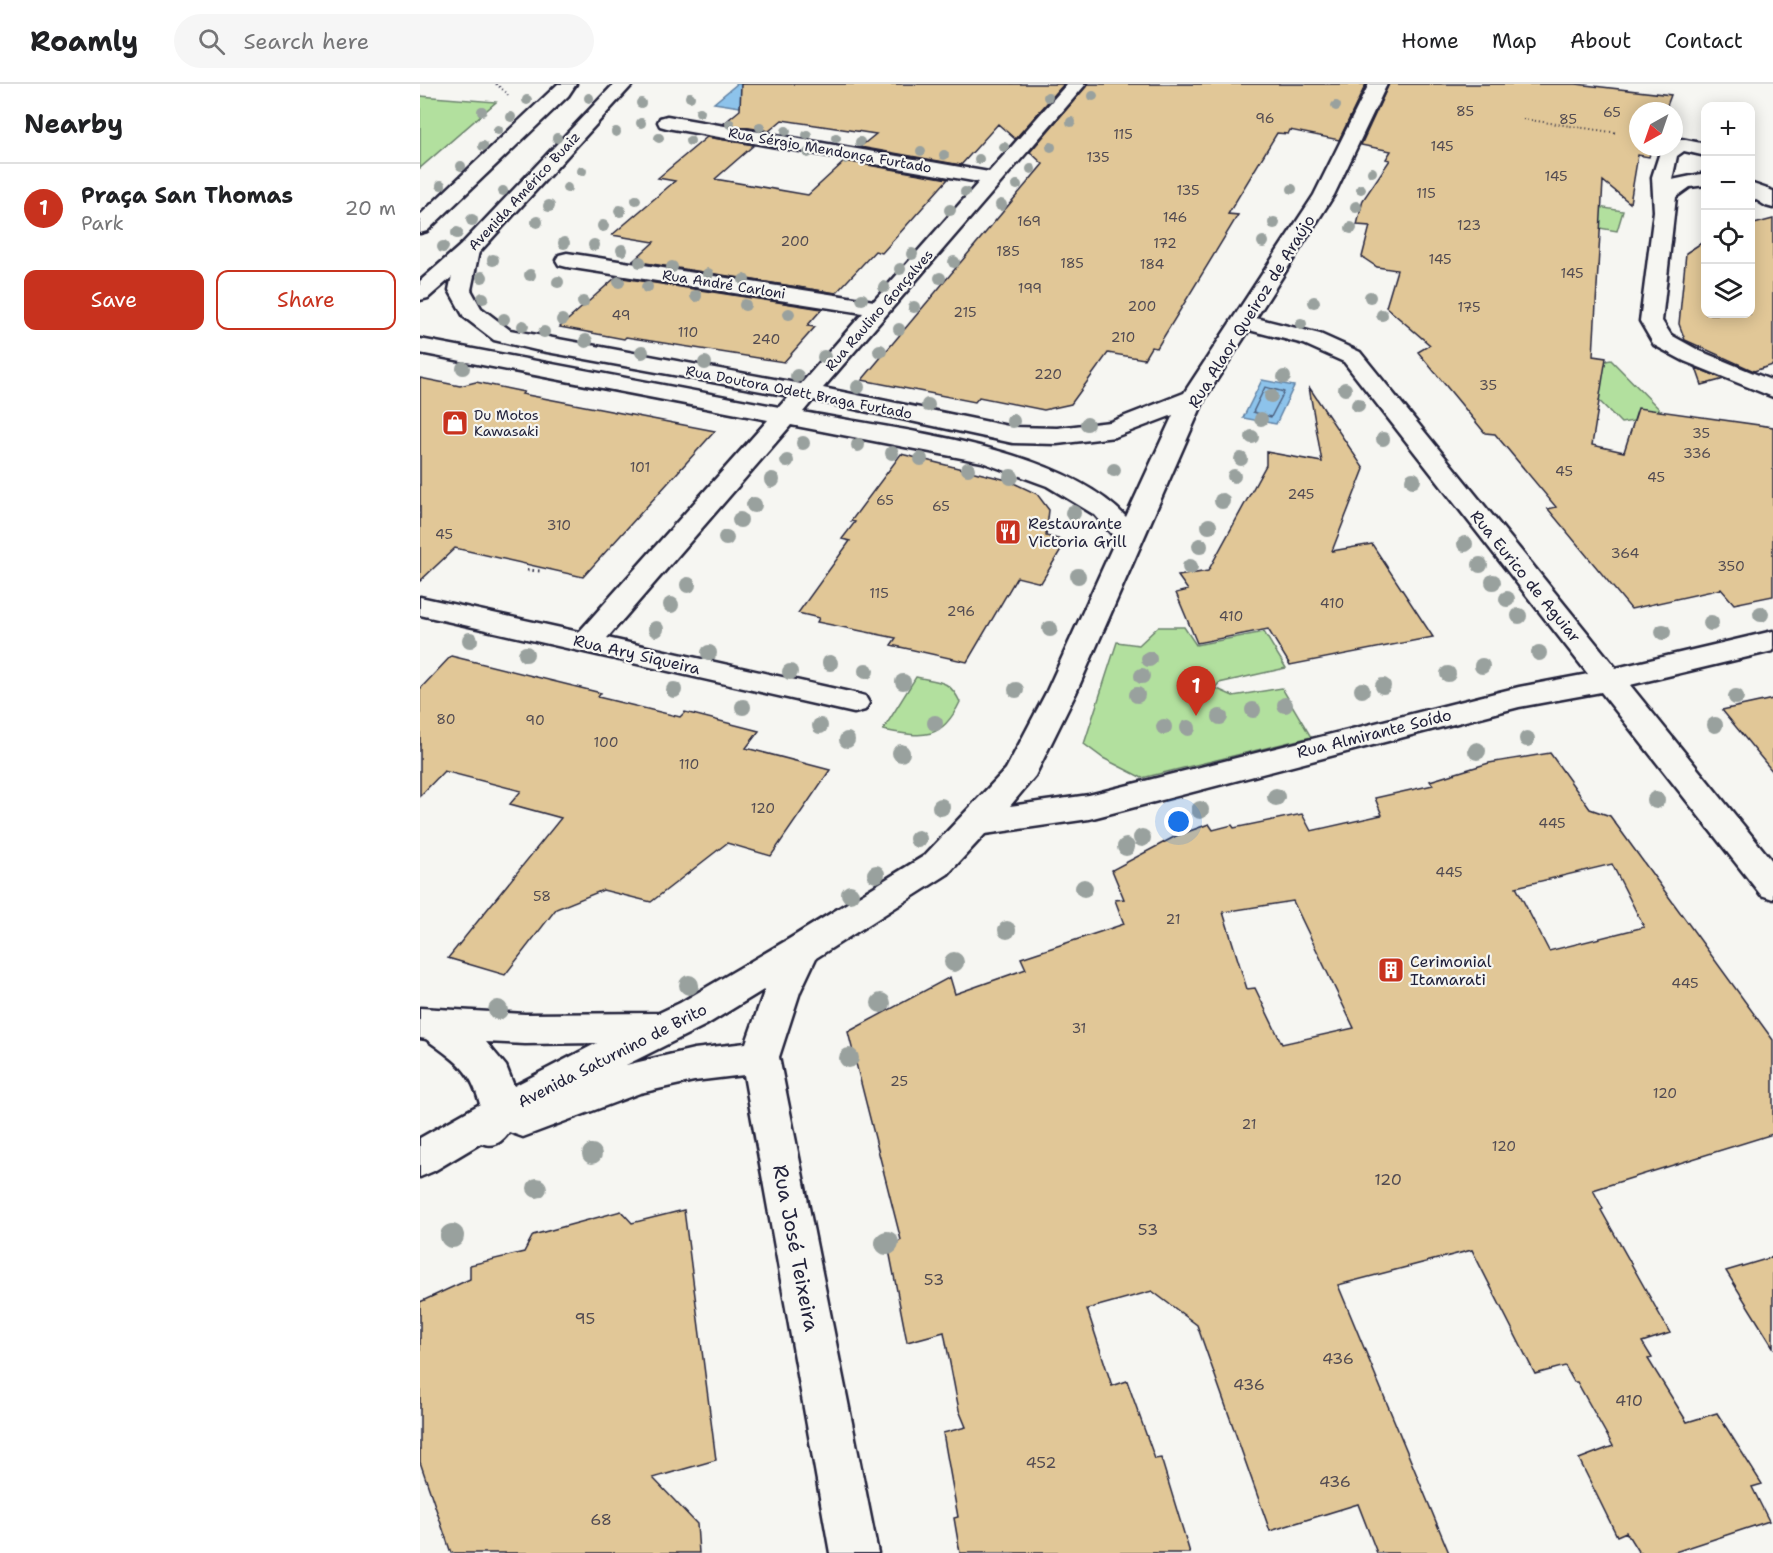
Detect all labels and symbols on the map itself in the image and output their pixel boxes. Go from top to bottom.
house number: 85 [1456,102,1474,120]
north arrow [1629,102,1683,156]
house number: 65 [1603,103,1621,121]
house number: 96 [1255,109,1275,127]
house number: 85 [1559,110,1577,128]
street label: Rua Sérgio Mendonça Furtado [727,123,933,177]
house number: 115 [1113,125,1133,143]
street label: Avenida Américo Buaiz [464,128,584,254]
house number: 145 [1430,137,1454,155]
house number: 135 [1086,148,1110,166]
house number: 145 [1544,167,1568,185]
house number: 135 [1176,181,1200,199]
house number: 115 [1416,184,1436,202]
house number: 146 [1163,208,1187,226]
street label: Rua Alaor Queiroz de Araújo [1183,211,1320,412]
house number: 169 [1017,212,1041,230]
house number: 123 [1457,216,1481,234]
house number: 200 [781,232,809,250]
house number: 172 [1153,234,1177,252]
house number: 185 [996,242,1020,260]
street label: Rua Raulino Gonçalves [821,245,937,375]
house number: 145 [1428,250,1452,268]
house number: 185 [1060,254,1084,272]
house number: 184 [1140,255,1165,273]
house number: 145 [1560,264,1584,282]
street label: Rua André Carloni [661,265,787,303]
house number: 199 [1018,279,1042,297]
house number: 200 [1128,297,1156,315]
house number: 175 [1458,298,1481,316]
house number: 215 [953,303,977,321]
house number: 49 [612,306,631,324]
house number: 110 [678,323,698,341]
house number: 210 [1111,328,1135,346]
house number: 240 [752,330,780,348]
street label: Rua Doutora Odett Braga Furtado [684,361,914,423]
house number: 220 [1034,365,1062,383]
house number: 35 [1479,376,1497,394]
place label: Du Motos Kawasaki [474,406,539,440]
shop icon: Du Motos Kawasaki [440,408,470,438]
house number: 35 [1692,424,1710,442]
house number: 336 [1683,444,1711,462]
house number: 101 [630,458,650,476]
house number: 45 [1555,462,1573,480]
house number: 45 [1647,468,1665,486]
house number: 245 [1288,485,1314,503]
house number: 65 [876,491,894,509]
house number: 65 [932,497,950,515]
street label: Rua Eurico de Aguiar [1466,506,1585,647]
place label: Restaurante Victoria Grill [1028,513,1127,552]
house number: 310 [547,516,571,534]
restaurant icon: Restaurante Victoria Grill [993,517,1023,547]
house number: 45 [435,525,453,543]
house number: 364 [1611,544,1639,562]
house number: 350 [1717,557,1745,575]
house number: 115 [869,584,889,602]
house number: 410 [1320,594,1344,612]
house number: 296 [947,602,975,620]
house number: 410 [1219,607,1243,625]
street label: Rua Ary Siqueira [571,630,702,679]
pin: 1 [1176,666,1216,716]
street label: Rua Almirante Soído [1295,704,1454,763]
house number: 80 [436,710,456,728]
house number: 90 [525,711,545,729]
house number: 100 [594,733,618,751]
house number: 110 [679,755,699,773]
house number: 120 [751,799,775,817]
your location [1164,807,1193,836]
house number: 445 [1538,814,1566,832]
house number: 445 [1435,863,1463,881]
house number: 58 [533,887,551,905]
house number: 21 [1166,910,1180,928]
place label: Cerimonial Itamarati [1410,951,1492,990]
building icon: Cerimonial Itamarati [1376,955,1406,985]
house number: 445 [1671,974,1699,992]
street label: Avenida Saturnino de Brito [514,999,710,1112]
house number: 31 [1072,1019,1086,1037]
house number: 25 [890,1072,908,1090]
house number: 120 [1653,1084,1677,1102]
house number: 21 [1242,1115,1256,1133]
house number: 120 [1492,1137,1516,1155]
street label: Rua José Teixeira [767,1163,825,1334]
house number: 120 [1374,1169,1402,1190]
house number: 53 [1138,1219,1158,1240]
house number: 53 [924,1269,944,1290]
house number: 95 [575,1308,595,1329]
house number: 436 [1322,1348,1354,1369]
house number: 436 [1233,1374,1265,1395]
house number: 410 [1615,1390,1643,1411]
house number: 452 [1026,1452,1056,1473]
house number: 436 [1319,1471,1351,1492]
house number: 68 [590,1509,612,1530]

